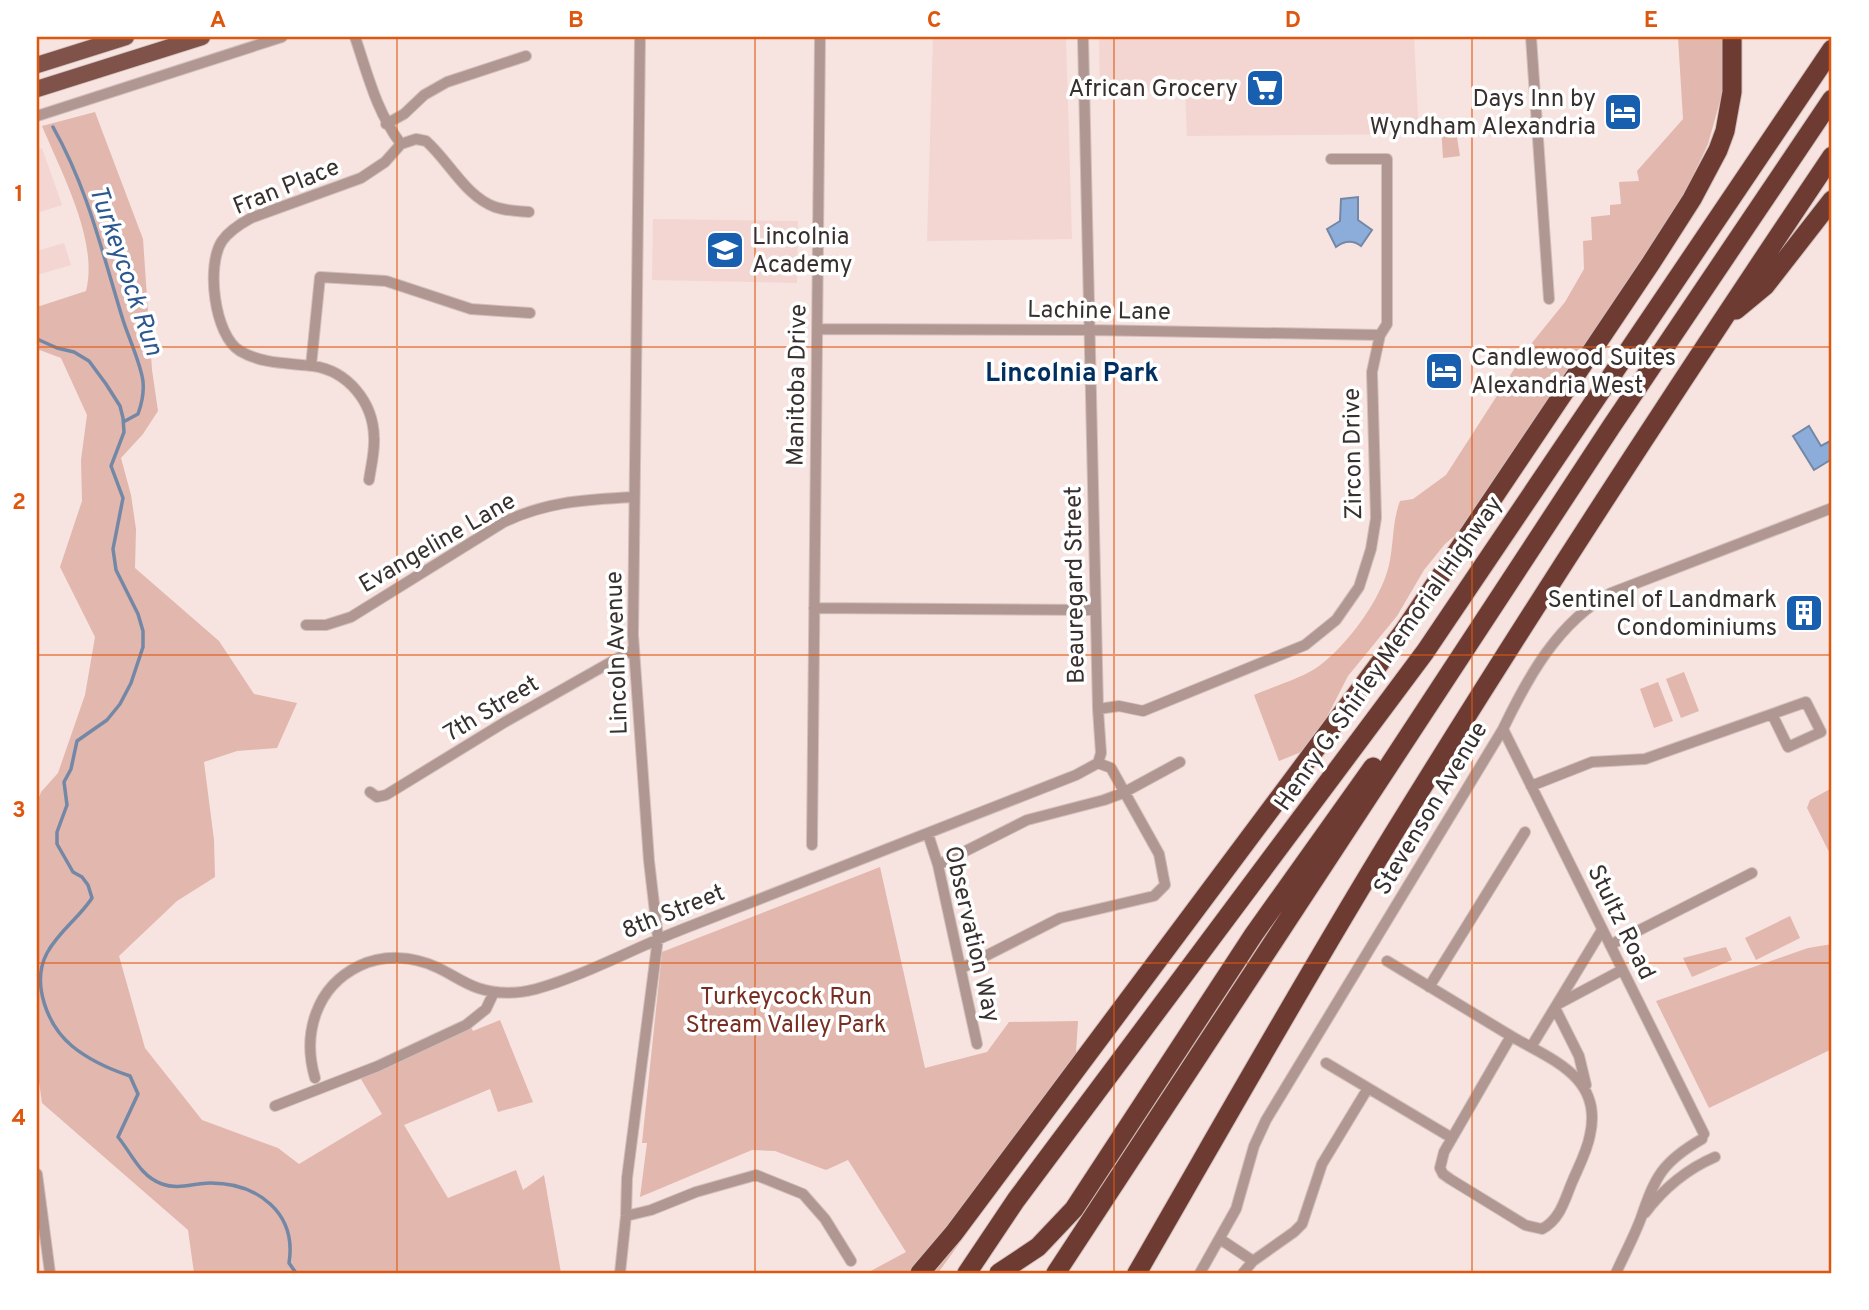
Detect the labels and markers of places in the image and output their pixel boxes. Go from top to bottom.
supermarket icon: African Grocery [1244,67,1286,109]
place label: African Grocery [1068,75,1238,105]
place label: Days Inn by Wyndham Alexandria [1369,85,1596,143]
hotel icon: Days Inn by Wyndham Alexandria [1602,91,1644,133]
place label: Lincolnia Academy [752,223,852,281]
school or university icon: Lincolnia Academy [704,229,746,271]
place label: Candlewood Suites Alexandria West [1471,344,1676,402]
hotel icon: Candlewood Suites Alexandria West [1423,350,1465,392]
place label: Sentinel of Landmark Condominiums [1547,586,1777,644]
building icon: Sentinel of Landmark Condominiums [1783,592,1825,634]

